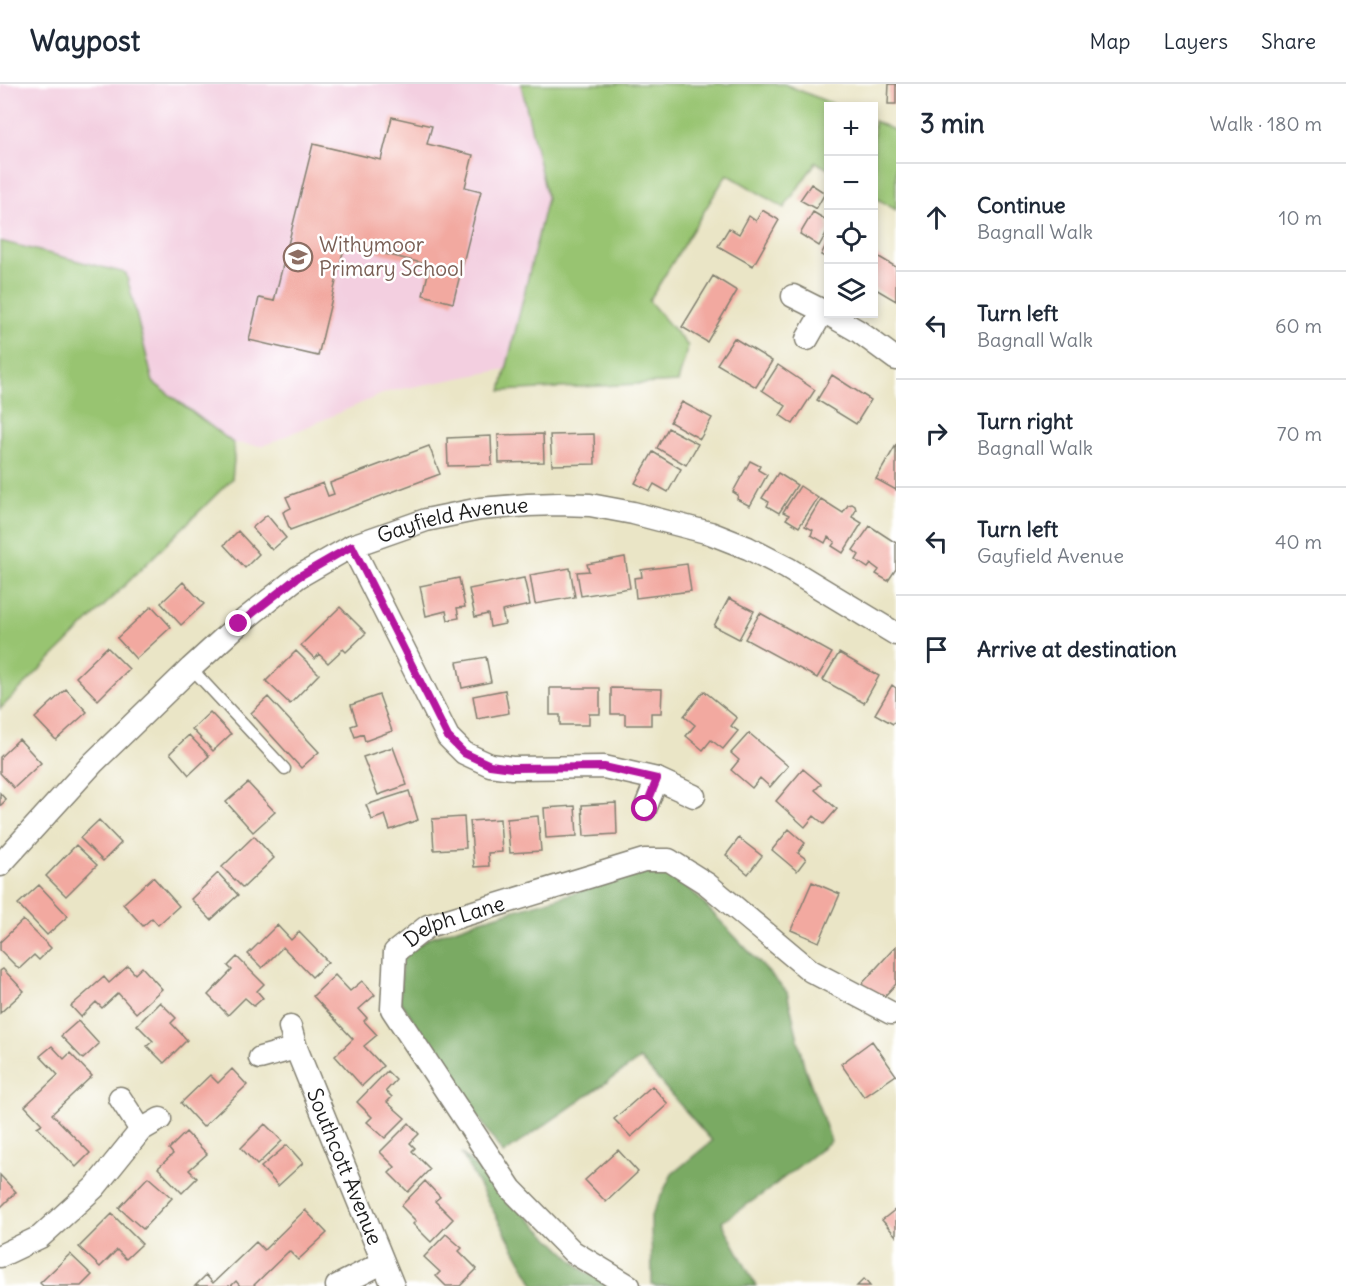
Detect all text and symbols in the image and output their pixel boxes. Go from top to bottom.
text: Waypost [30,23,140,59]
text: Map [1090,28,1130,55]
text: Layers [1163,28,1228,55]
text: Share [1261,28,1316,55]
map controls [824,102,878,318]
button: + [824,102,878,156]
text: 3 min [920,107,985,140]
text: Walk · 180 m [1210,111,1322,136]
button: − [824,156,878,210]
text: Continue [977,191,1066,219]
icon: ahead [920,201,953,234]
text: 10 m [1279,205,1322,230]
button: locate [824,210,878,264]
text: Bagnall Walk [977,219,1093,244]
place label: Withymoor Primary School [319,231,464,282]
school or university icon: Withymoor Primary School [282,241,314,273]
button: layers [824,264,878,318]
text: Turn left [977,299,1058,327]
icon: left [920,309,953,342]
text: 60 m [1275,313,1322,338]
text: Bagnall Walk [977,327,1093,352]
text: Turn right [977,407,1073,435]
icon: right [920,417,953,450]
text: 70 m [1277,421,1322,446]
text: Bagnall Walk [977,435,1093,460]
street label: Gayfield Avenue [373,491,529,549]
text: Turn left [977,515,1058,543]
icon: left [920,525,953,558]
text: 40 m [1275,529,1322,554]
text: Gayfield Avenue [977,543,1124,568]
route end [225,610,251,636]
icon: arrive [920,633,953,666]
text: Arrive at destination [977,635,1177,663]
route start [631,795,657,821]
street label: Delph Lane [398,889,508,953]
street label: Southcott Avenue [301,1084,389,1249]

